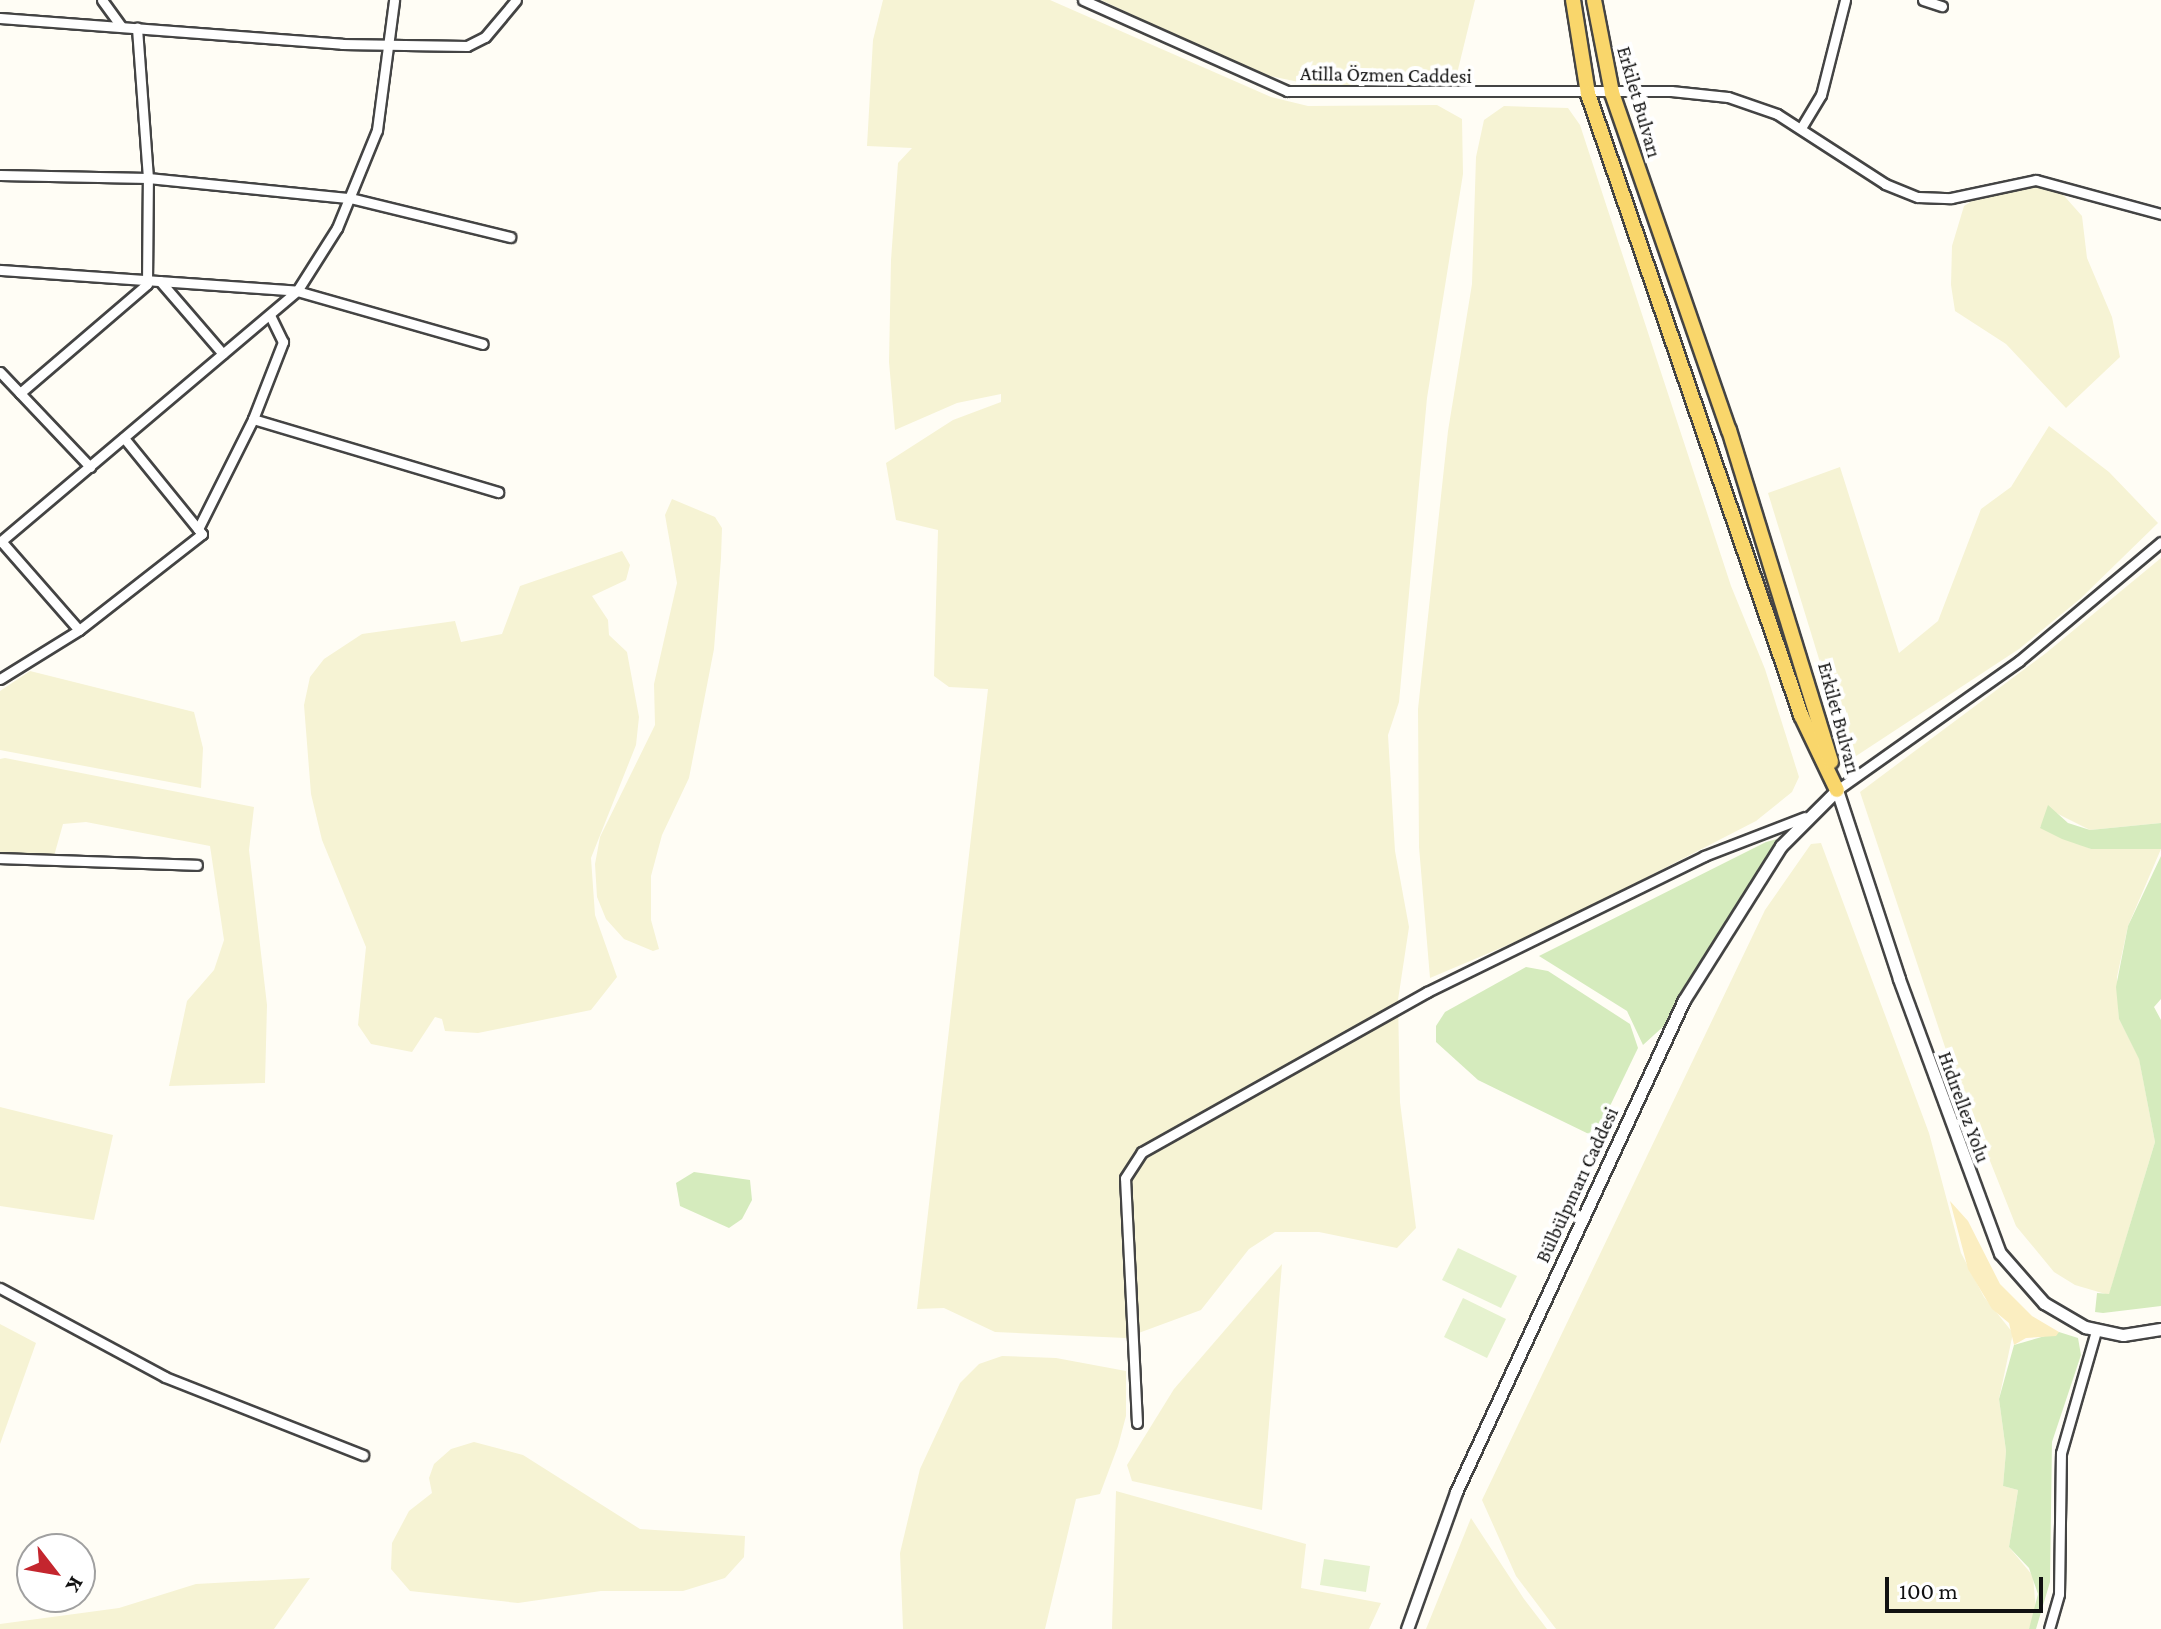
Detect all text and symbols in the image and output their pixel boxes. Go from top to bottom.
street label: Erkilet Bulvarı [1612,44,1666,160]
street label: Atilla Özmen Caddesi [1300,62,1472,88]
street label: Erkilet Bulvarı [1813,660,1865,776]
street label: Hıdırellez Yolu [1933,1048,1995,1166]
street label: Bülbülpınarı Caddesi [1530,1104,1624,1266]
north arrow [16,1533,96,1613]
scale bar [1889,1561,2047,1611]
text: K [61,1572,90,1597]
text: 100 m [1899,1577,1958,1604]

